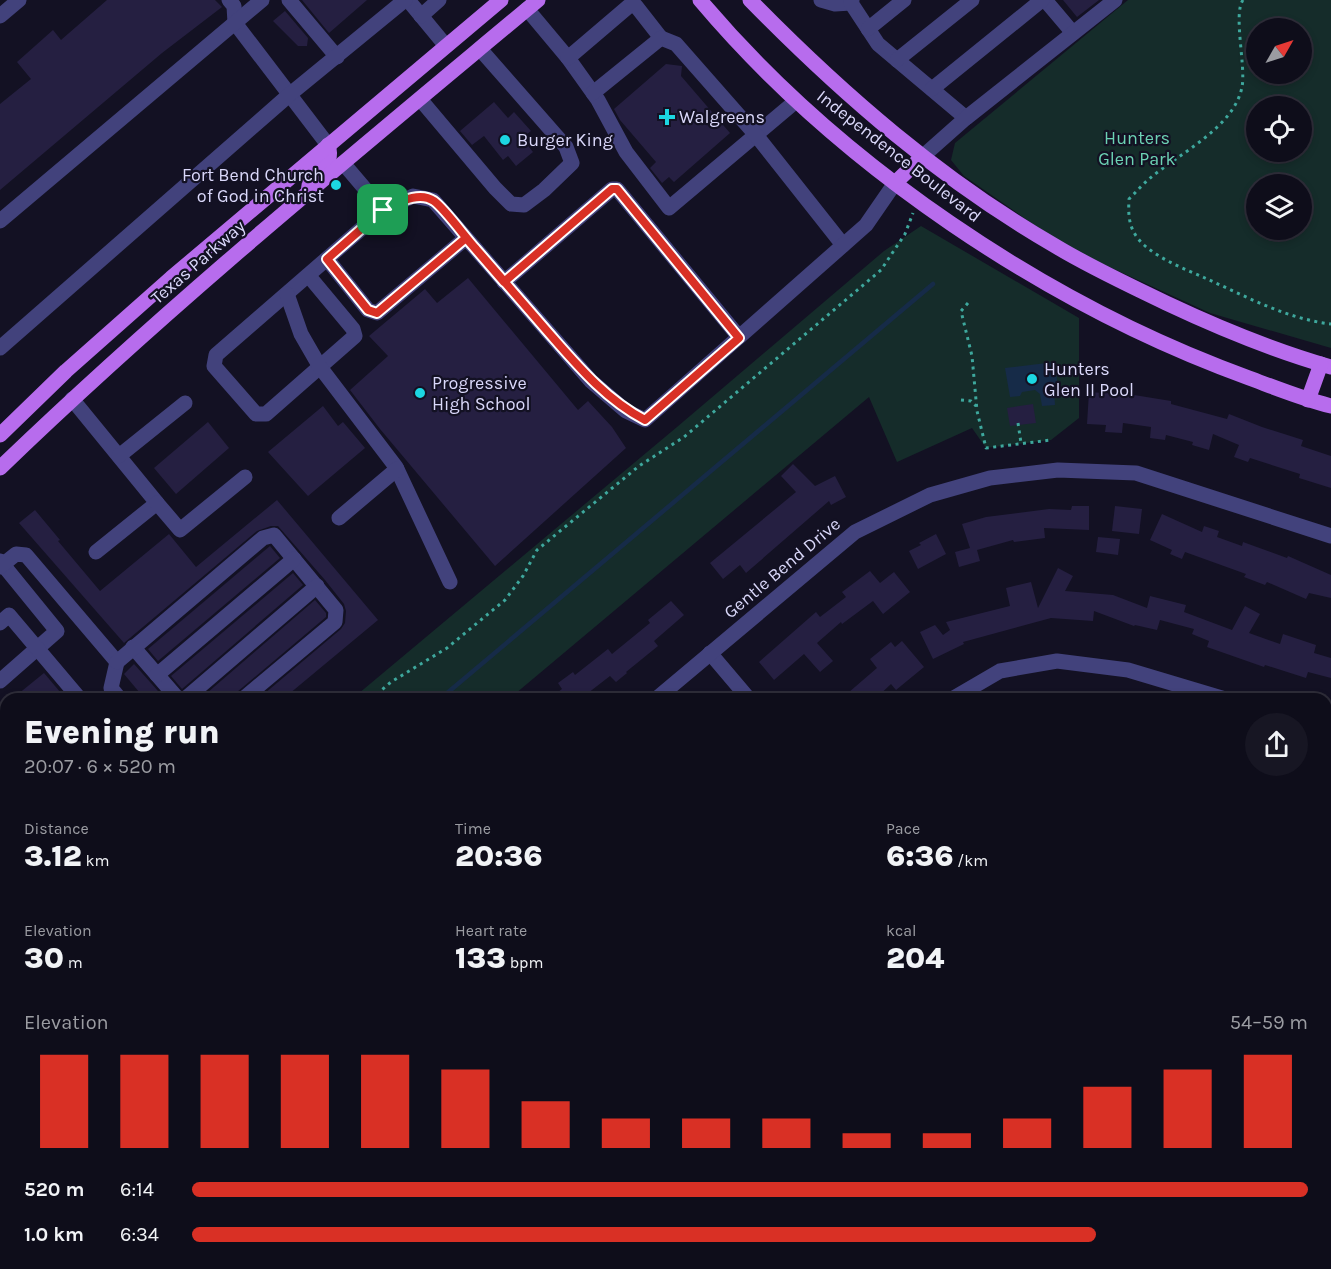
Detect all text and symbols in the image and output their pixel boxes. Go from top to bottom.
north arrow [1246,18,1312,84]
map controls [1246,18,1312,240]
street label: Independence Boulevard [812,85,986,227]
button: locate [1246,96,1312,162]
place label: Walgreens [679,106,765,128]
marker: Walgreens [660,110,674,124]
park label: Hunters Glen Park [1098,127,1176,170]
place label: Burger King [517,129,613,151]
marker: Burger King [498,133,512,147]
place label: Fort Bend Church of God in Christ [182,164,324,207]
button: layers [1246,174,1312,240]
marker: Fort Bend Church of God in Christ [329,178,343,192]
pin [357,184,408,235]
icon: arrive [366,193,399,226]
street label: Texas Parkway [146,215,250,309]
place label: Hunters Glen II Pool [1044,358,1134,401]
place label: Progressive High School [432,372,530,415]
marker: Hunters Glen II Pool [1025,372,1039,386]
marker: Progressive High School [413,386,427,400]
street label: Gentle Bend Drive [719,513,845,623]
text: Evening run [24,713,220,751]
button: share [1245,713,1308,776]
text: 20:07 · 6 × 520 m [24,755,176,778]
text: Distance [24,819,89,838]
text: Time [455,819,491,838]
text: Pace [886,819,920,838]
text: 3.12 [24,838,82,874]
text: 20:36 [455,838,542,874]
text: 6:36 [886,838,954,874]
text: km [82,851,110,870]
text: /km [954,851,988,870]
text: Elevation [24,921,92,940]
text: Heart rate [455,921,527,940]
text: kcal [886,921,917,940]
text: 30 [24,940,64,976]
text: 133 [455,940,506,976]
text: 204 [886,940,944,976]
text: m [64,953,83,972]
text: bpm [506,953,543,972]
text: Elevation [24,1011,109,1034]
text: 54–59 m [1230,1011,1308,1034]
text: 520 m [24,1178,84,1201]
text: 6:14 [120,1178,154,1201]
text: 1.0 km [24,1223,84,1246]
text: 6:34 [120,1223,159,1246]

